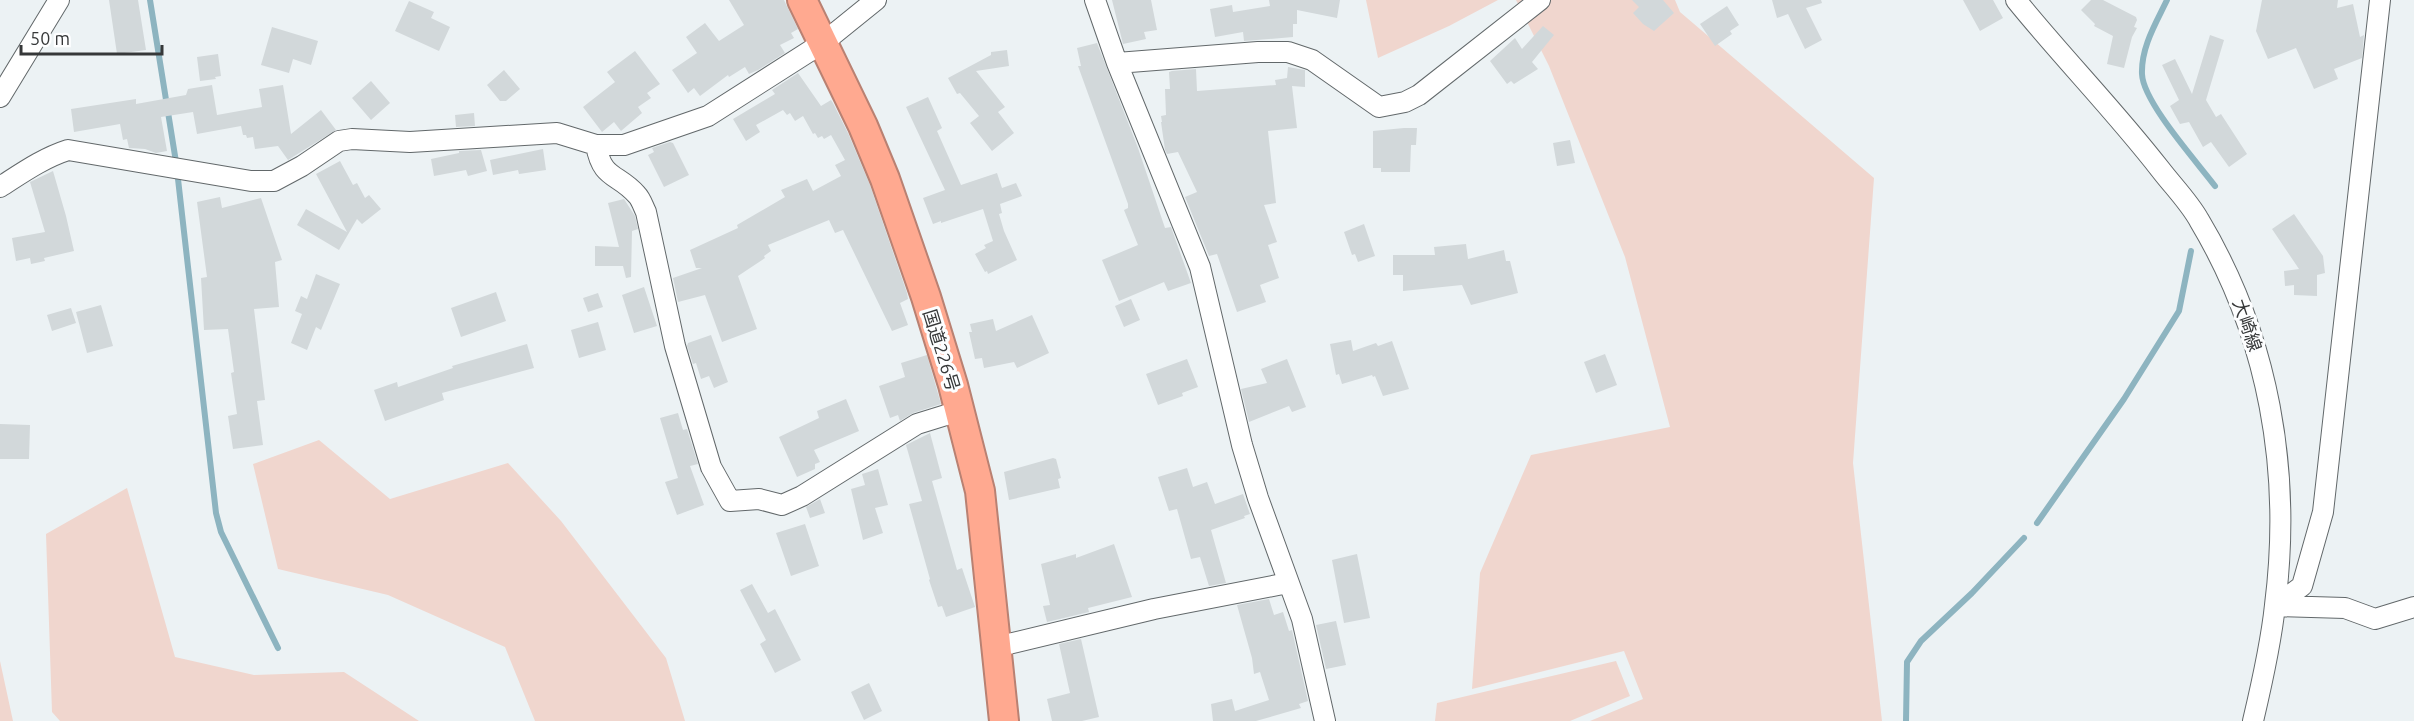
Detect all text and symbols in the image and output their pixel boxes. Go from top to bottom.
scale bar [21,18,162,56]
text: 50 m [30,28,70,48]
street label: 大崎線 [2230,296,2266,354]
street label: 国道226号 [920,307,964,393]

